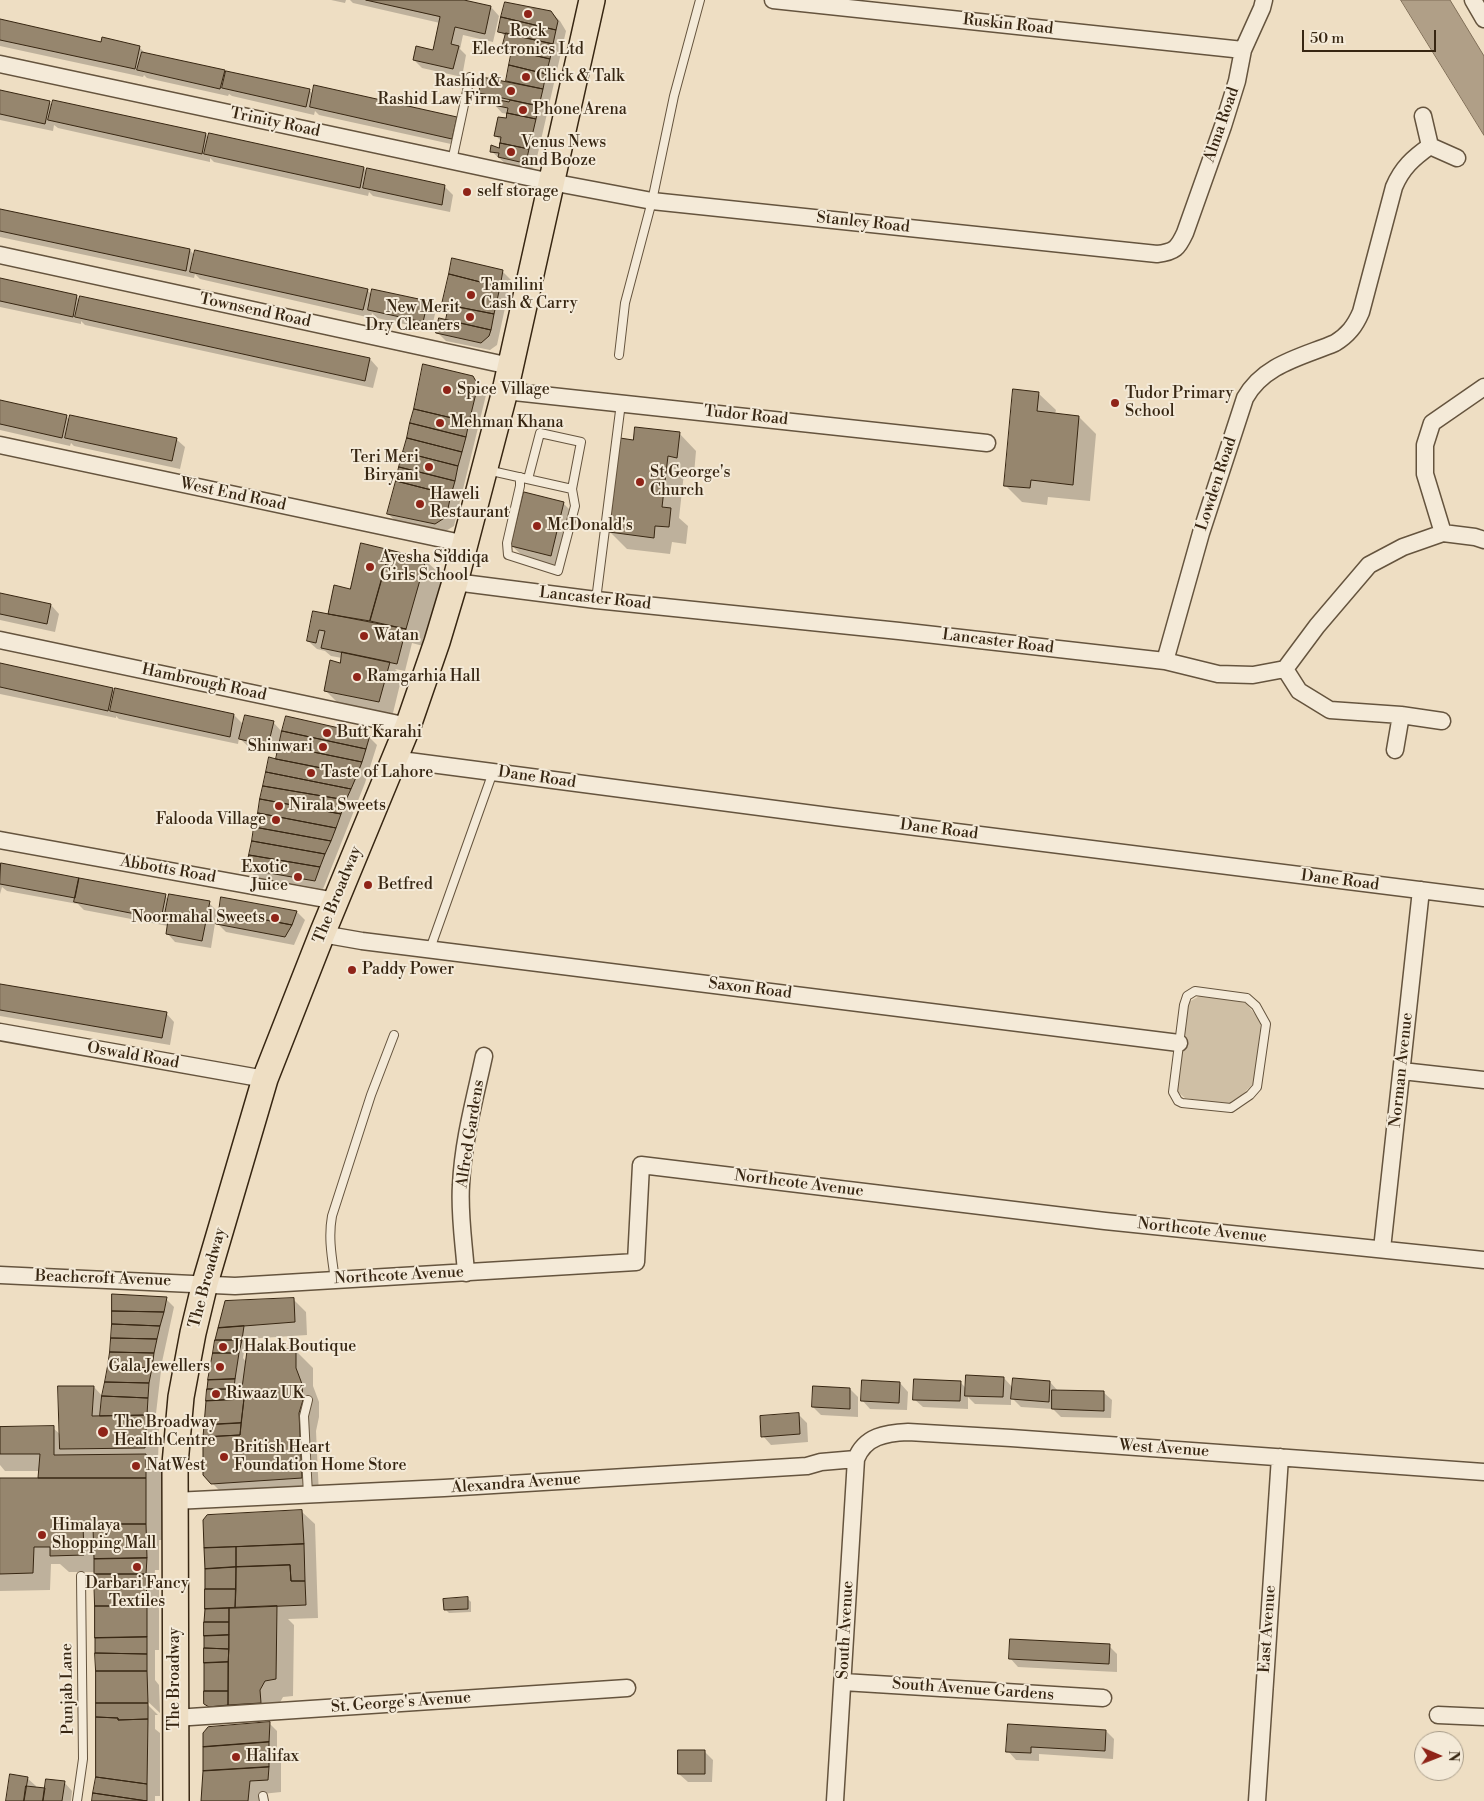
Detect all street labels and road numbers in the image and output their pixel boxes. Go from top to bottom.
street label: Ruskin Road [962,11,1054,39]
street label: Alma Road [1200,85,1244,165]
street label: Trinity Road [228,104,322,142]
street label: Stanley Road [815,209,911,237]
street label: Townsend Road [198,290,312,332]
street label: Tudor Road [703,402,789,430]
street label: Lowden Road [1193,435,1241,533]
street label: West End Road [178,474,288,516]
street label: Lancaster Road [538,584,652,614]
street label: Lancaster Road [941,626,1055,658]
street label: Hambrough Road [140,660,268,706]
street label: Dane Road [497,763,577,793]
street label: Dane Road [899,816,979,844]
street label: The Broadway [310,844,366,946]
street label: Abbotts Road [119,852,217,888]
street label: Dane Road [1300,867,1380,895]
street label: Saxon Road [707,974,793,1004]
street label: Norman Avenue [1386,1012,1418,1128]
street label: Oswald Road [85,1038,181,1074]
street label: Alfred Gardens [453,1079,489,1189]
street label: Northcote Avenue [733,1167,865,1201]
street label: Northcote Avenue [1136,1215,1268,1247]
street label: The Broadway [185,1226,231,1330]
street label: Northcote Avenue [334,1263,464,1289]
street label: Beachcroft Avenue [34,1267,172,1291]
street label: West Avenue [1118,1436,1210,1462]
street label: Alexandra Avenue [451,1470,581,1498]
street label: South Avenue [834,1580,858,1680]
street label: East Avenue [1255,1584,1281,1674]
street label: The Broadway [165,1627,185,1731]
street label: Punjab Lane [58,1643,78,1735]
street label: South Avenue Gardens [891,1675,1055,1705]
street label: St. George's Avenue [330,1689,472,1717]

